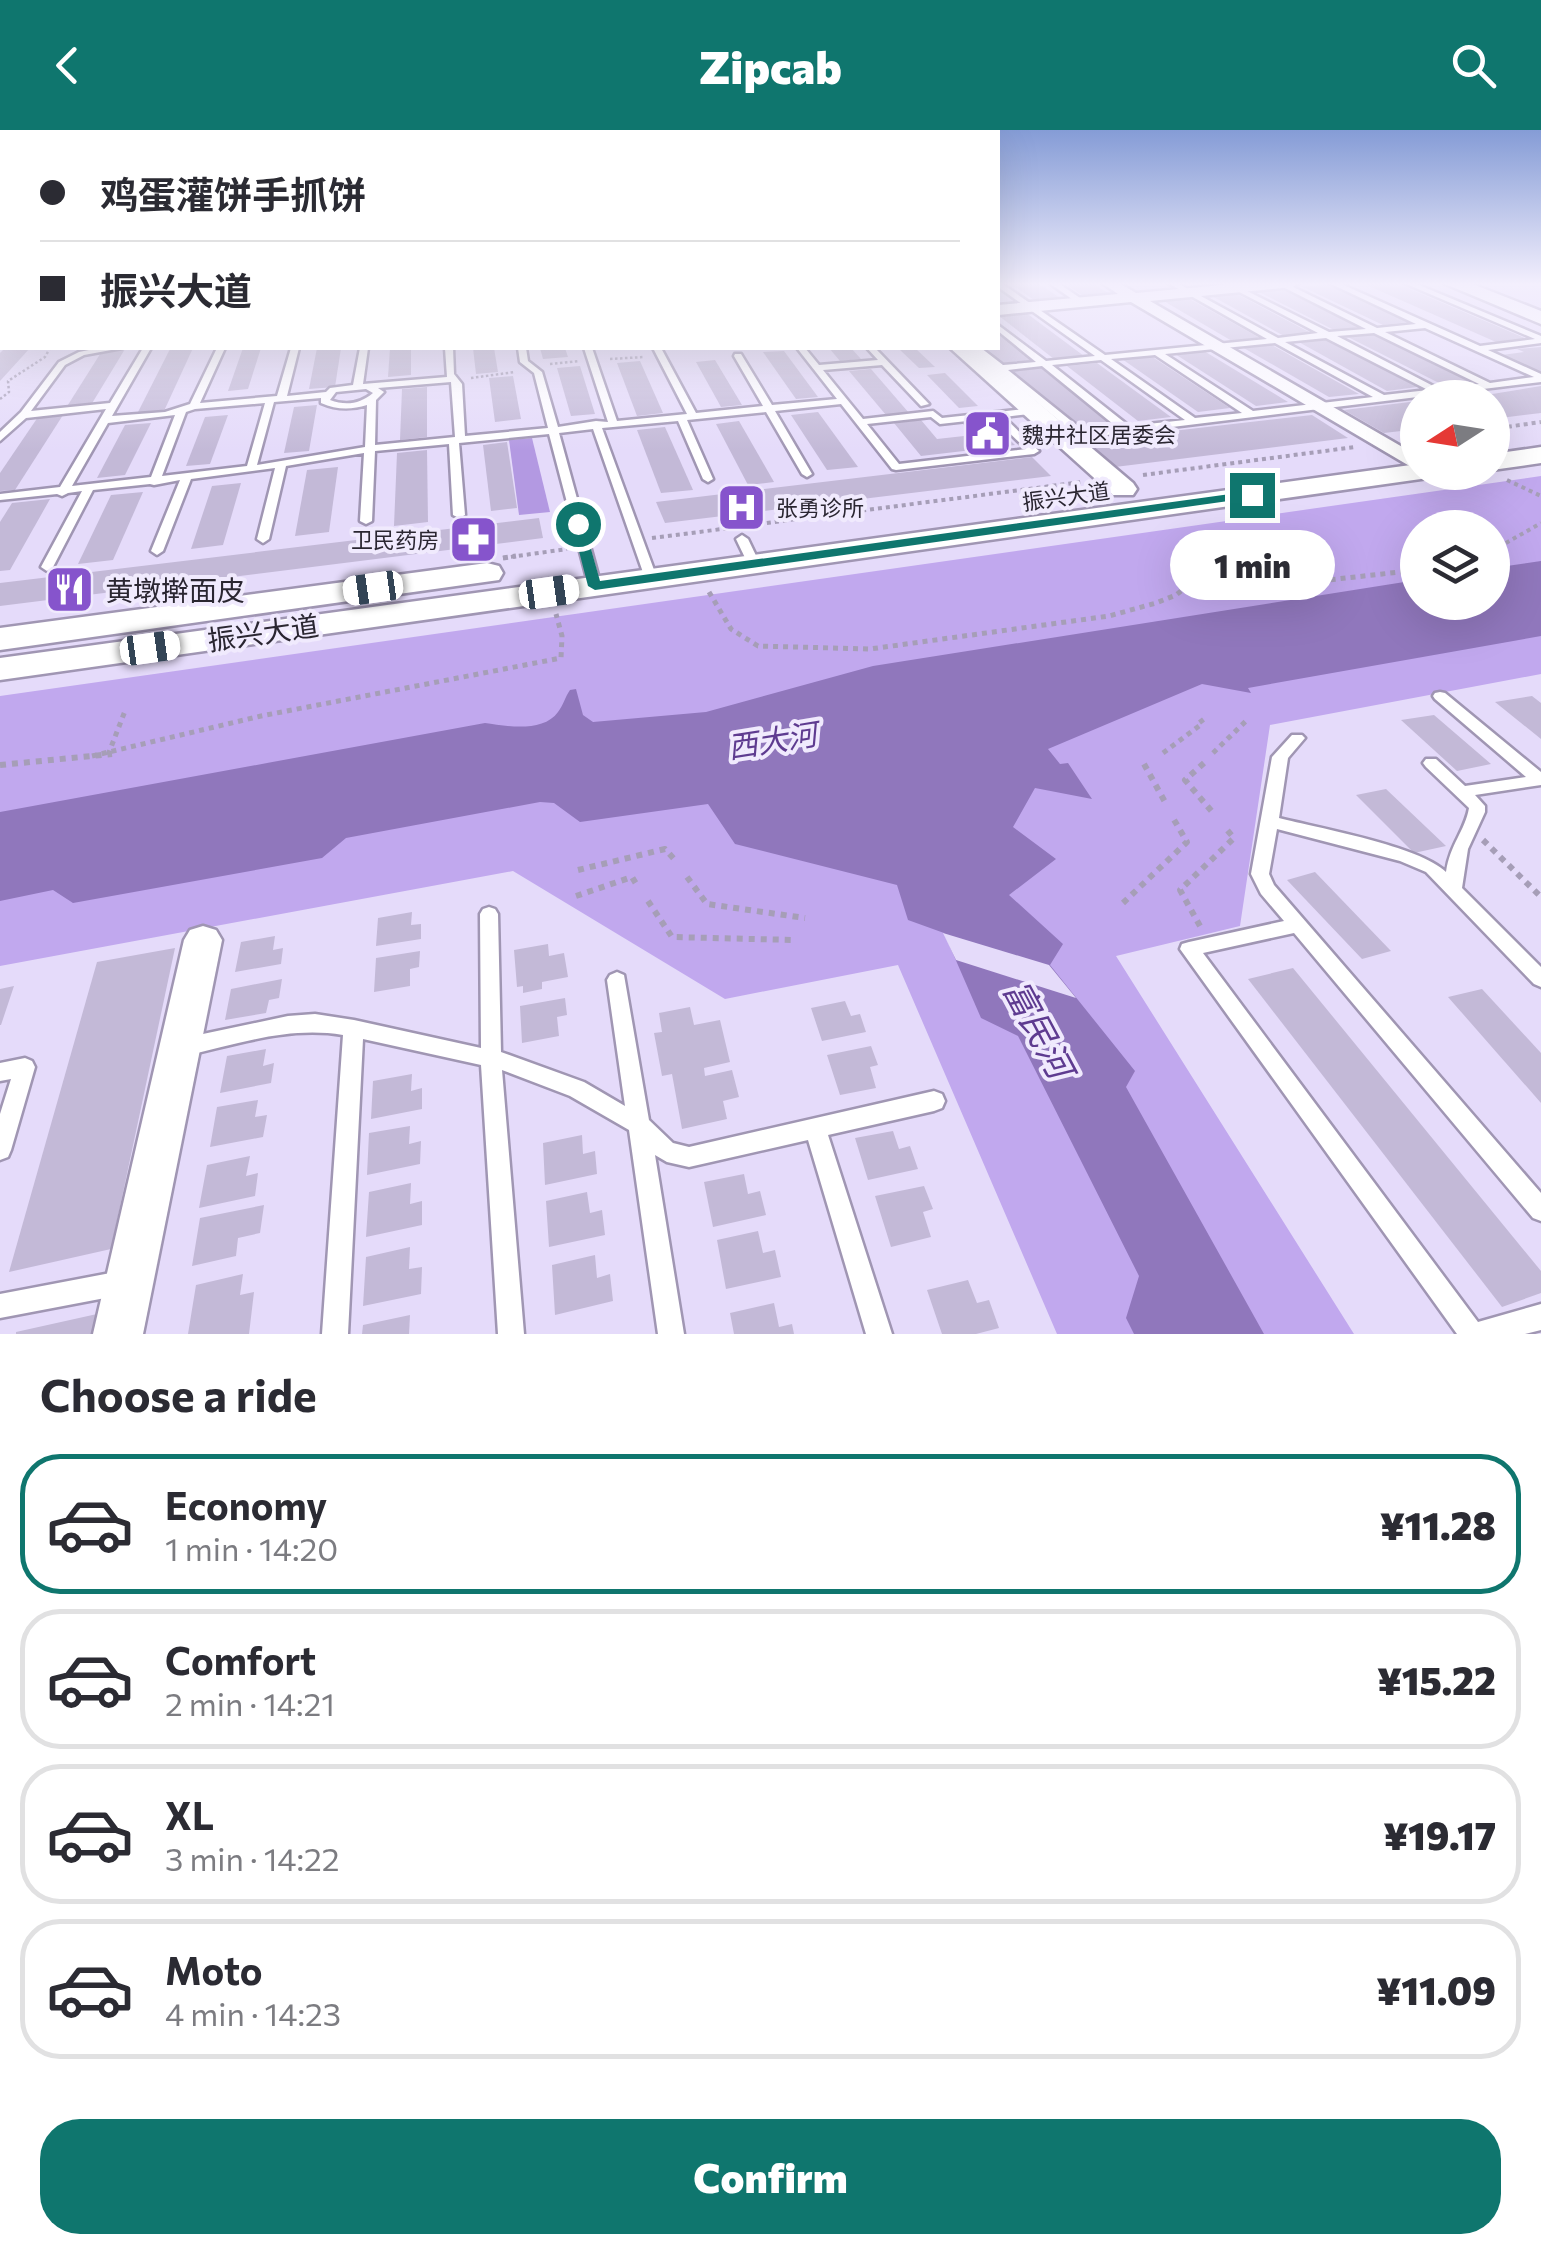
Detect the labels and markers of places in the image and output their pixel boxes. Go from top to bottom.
public building icon: 魏井社区居委会 [961,408,1013,460]
place label: 魏井社区居委会 [1022,421,1176,448]
hospital icon: 张勇诊所 [715,481,767,533]
place label: 张勇诊所 [776,494,864,521]
pharmacy icon: 卫民药房 [448,513,500,565]
place label: 卫民药房 [351,526,439,553]
restaurant icon: 黄墩擀面皮 [44,564,96,616]
place label: 黄墩擀面皮 [105,573,245,607]

